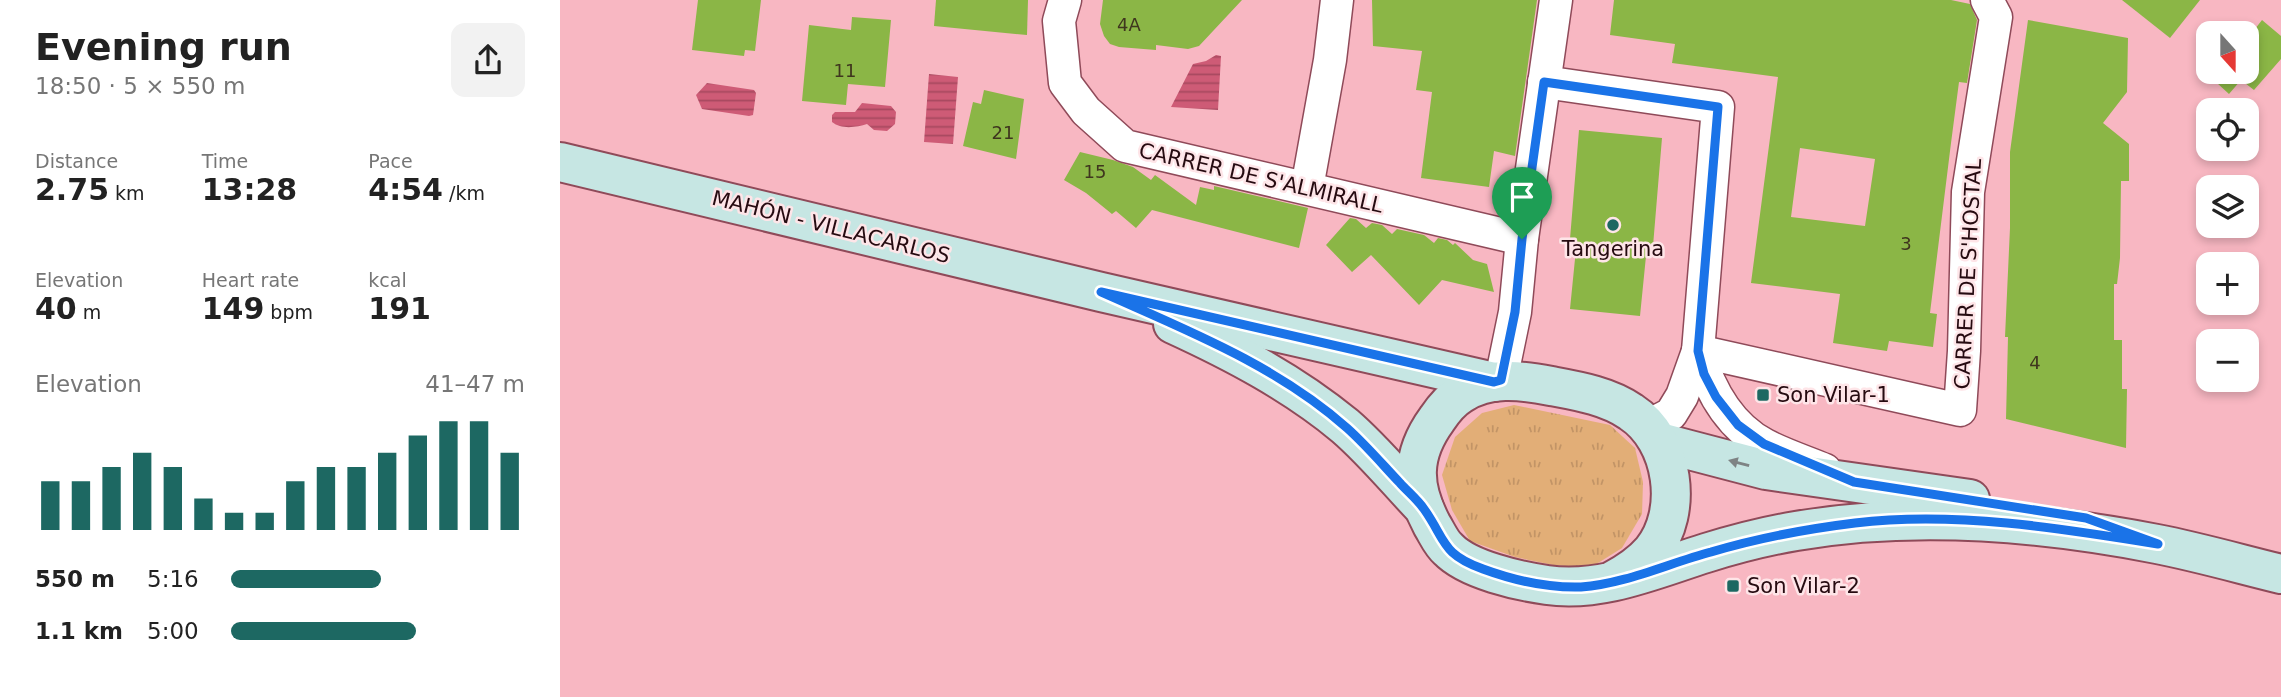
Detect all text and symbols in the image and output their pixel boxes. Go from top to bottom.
house number: 4A [1117,14,1142,35]
north arrow [2196,21,2259,84]
map controls [2196,21,2259,392]
button: share [451,23,525,97]
text: Evening run [35,25,292,69]
house number: 11 [834,60,856,81]
text: 18:50 · 5 × 550 m [35,73,245,99]
button: locate [2196,98,2259,161]
house number: 21 [992,122,1014,143]
street label: CARRER DE S'ALMIRALL [1137,138,1386,218]
text: Distance [35,150,118,172]
text: Time [202,150,248,172]
text: Pace [368,150,413,172]
street label: CARRER DE S'HOSTAL [1950,158,1986,390]
house number: 15 [1084,161,1106,182]
pin [1492,167,1552,239]
text: 2.75 [35,172,109,207]
text: 13:28 [202,172,297,207]
text: 4:54 [368,172,443,207]
button: layers [2196,175,2259,238]
icon: arrive [1503,178,1541,216]
text: km [109,182,145,204]
text: /km [443,182,485,204]
street label: MAHÓN - VILLACARLOS [710,185,953,268]
marker: Tangerina [1605,217,1621,233]
house number: 3 [1900,233,1912,254]
place label: Tangerina [1561,237,1664,261]
button: + [2196,252,2259,315]
text: Elevation [35,269,123,291]
text: Heart rate [202,269,299,291]
text: kcal [368,269,407,291]
text: 40 [35,291,77,326]
text: 149 [202,291,264,326]
text: 191 [368,291,431,326]
text: m [77,301,101,323]
text: bpm [264,301,313,323]
button: − [2196,329,2259,392]
house number: 4 [2029,352,2041,373]
text: Elevation [35,371,142,397]
text: 41–47 m [425,371,525,397]
place label: Son Vilar-1 [1777,383,1890,407]
marker: Son Vilar-1 [1755,387,1771,403]
one-way arrow [1727,457,1749,468]
text: 550 m [35,566,115,592]
text: 5:16 [147,566,199,592]
place label: Son Vilar-2 [1747,574,1860,598]
marker: Son Vilar-2 [1725,578,1741,594]
text: 1.1 km [35,618,123,644]
text: 5:00 [147,618,199,644]

